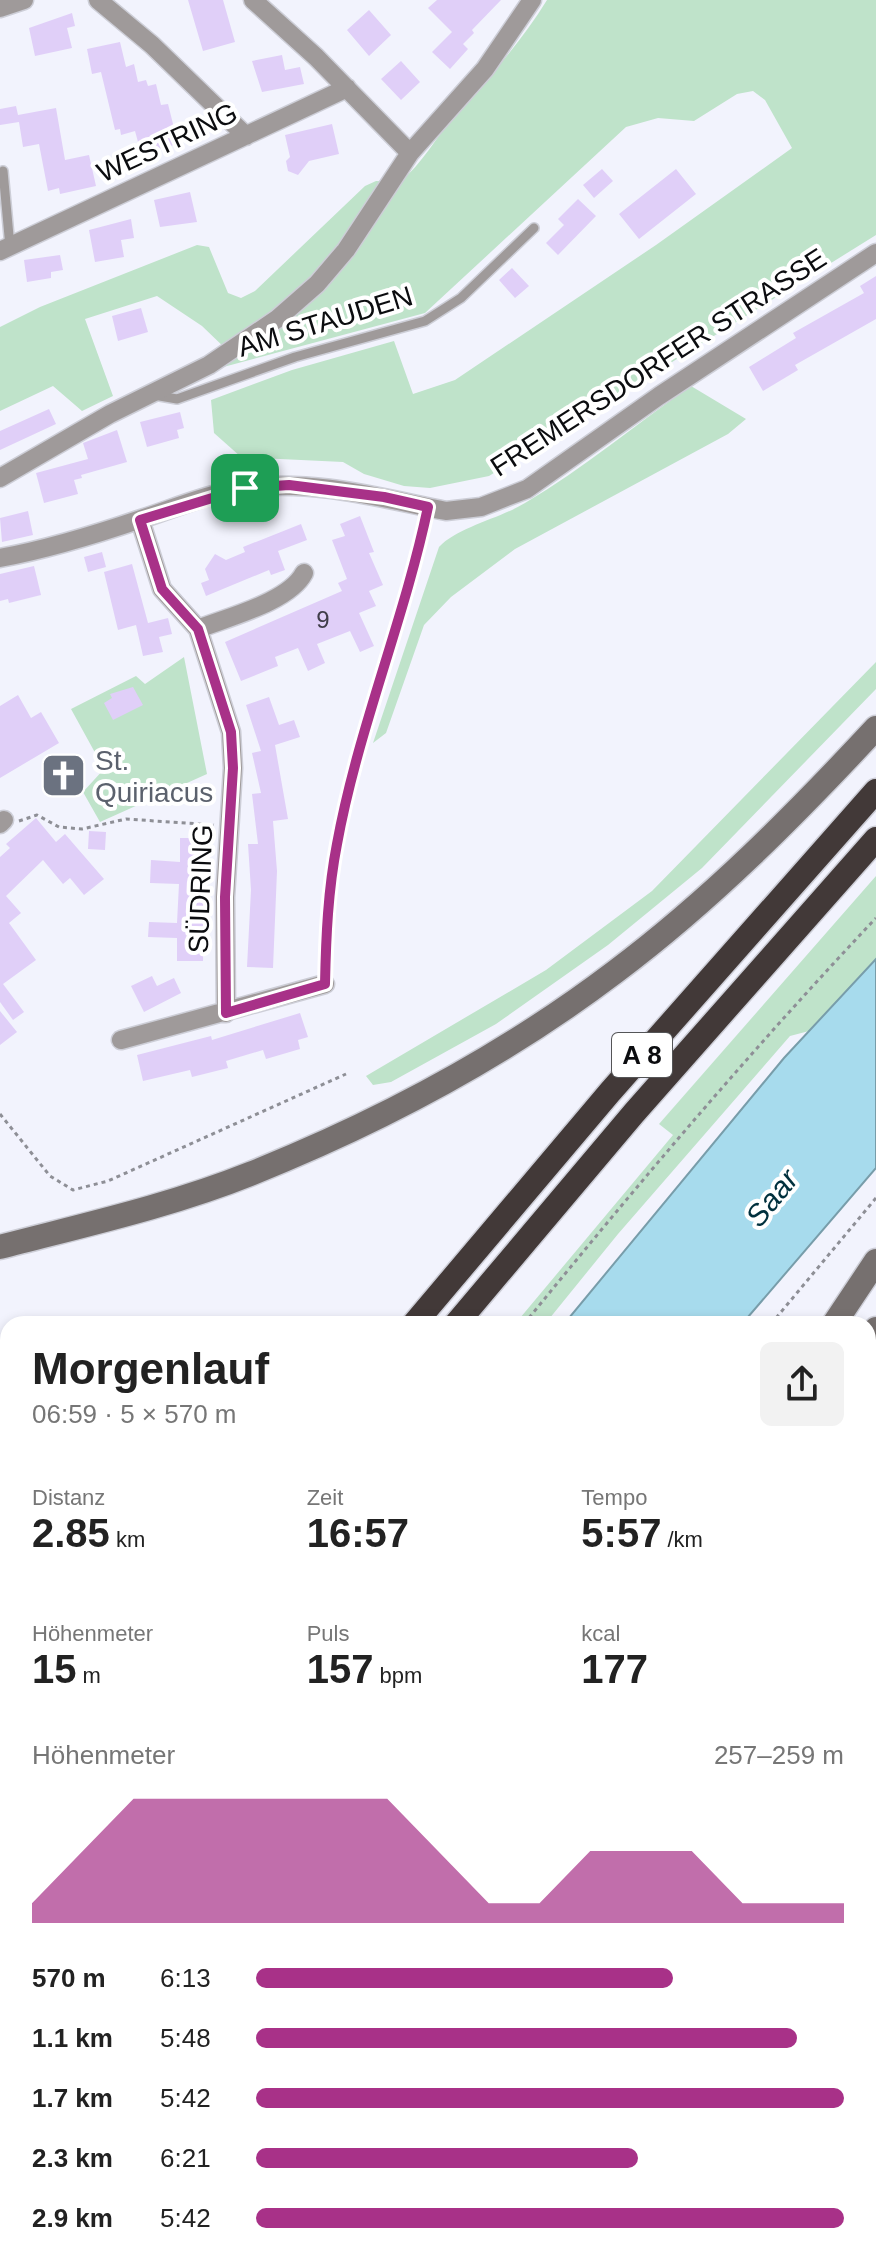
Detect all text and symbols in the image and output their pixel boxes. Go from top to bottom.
street label: WESTRING [92,97,242,188]
street label: FREMERSDORFER STRASSE [485,242,832,483]
street label: AM STAUDEN [234,280,416,363]
pin [211,454,279,522]
icon: arrive [223,466,267,510]
house number: 9 [316,606,330,633]
place label: St. Quiriacus [95,745,213,808]
church icon: St. Quiriacus [40,752,88,800]
street label: SÜDRING [183,824,218,954]
road number: A 8 [612,1033,672,1077]
water label: Saar [739,1162,805,1233]
button: share [760,1342,844,1426]
text: Morgenlauf [32,1344,269,1393]
text: 06:59 · 5 × 570 m [32,1399,237,1429]
text: Distanz [32,1485,105,1510]
text: Zeit [307,1485,343,1510]
text: Tempo [581,1485,647,1510]
text: 2.85 [32,1511,110,1555]
text: 16:57 [307,1511,409,1555]
text: 5:57 [581,1511,661,1555]
text: km [110,1527,145,1552]
text: /km [661,1527,703,1552]
text: Höhenmeter [32,1621,153,1646]
text: Puls [307,1621,349,1646]
text: kcal [581,1621,620,1646]
text: 15 [32,1647,77,1691]
text: 157 [307,1647,373,1691]
text: 177 [581,1647,648,1691]
text: m [77,1663,101,1688]
text: bpm [373,1663,422,1688]
text: Höhenmeter [32,1740,175,1770]
text: 257–259 m [714,1740,844,1770]
text: 570 m [32,1963,106,1993]
text: 6:13 [160,1963,211,1993]
text: 1.1 km [32,2023,113,2053]
text: 5:48 [160,2023,211,2053]
text: 1.7 km [32,2083,113,2113]
text: 5:42 [160,2083,211,2113]
text: 2.3 km [32,2143,113,2173]
text: 6:21 [160,2143,211,2173]
text: 2.9 km [32,2203,113,2233]
text: 5:42 [160,2203,211,2233]

